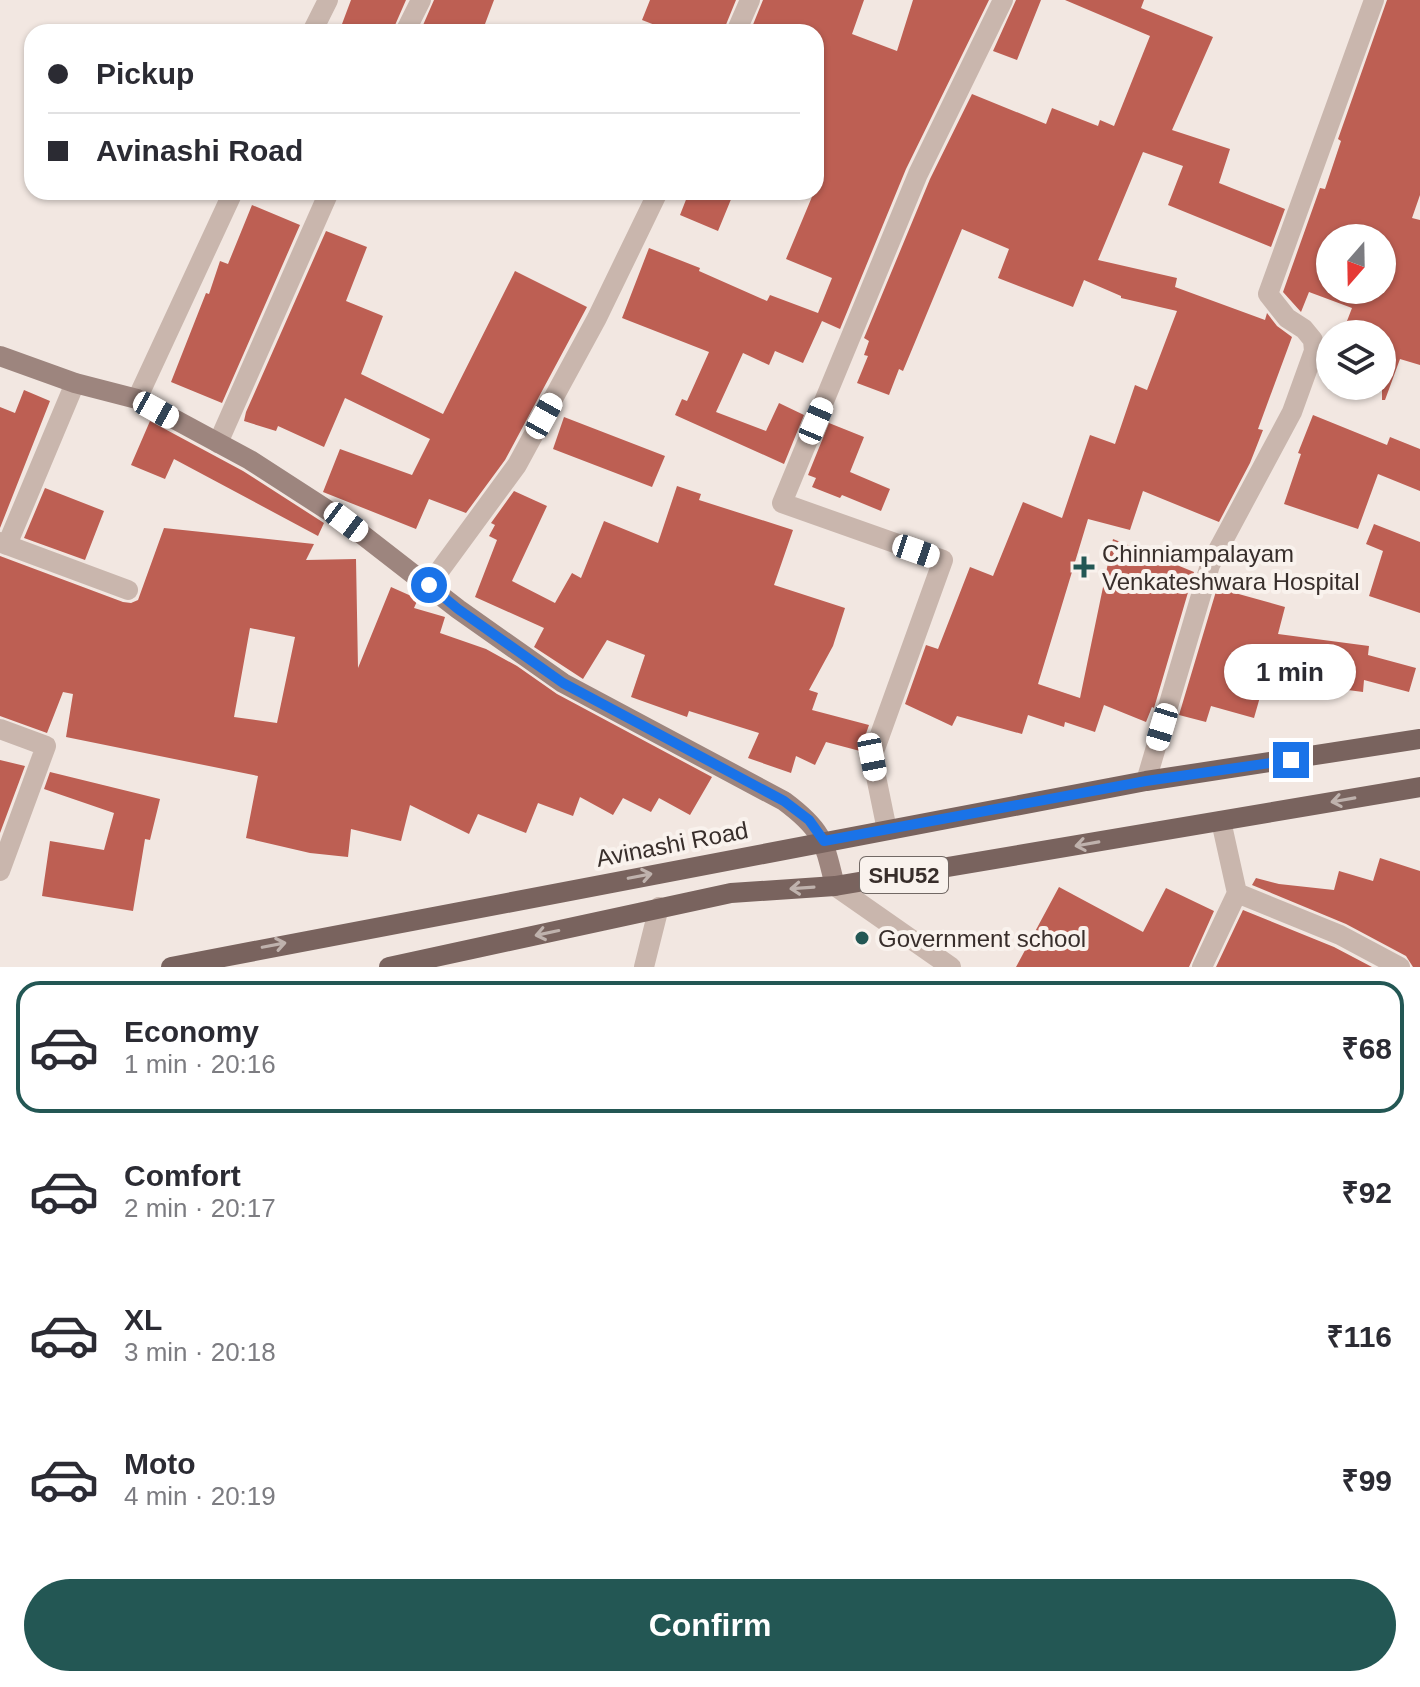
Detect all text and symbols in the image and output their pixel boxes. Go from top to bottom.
text: Pickup [96,57,194,90]
text: Avinashi Road [96,134,303,167]
north arrow [1316,224,1396,304]
map controls [1316,224,1396,400]
button: layers [1316,320,1396,400]
car [129,388,183,432]
car [522,389,566,443]
car [796,394,836,448]
car [320,498,372,546]
car [889,532,943,570]
place label: Chinniampalayam Venkateshwara Hospital [1102,540,1359,595]
marker: Chinniampalayam Venkateshwara Hospital [1073,556,1095,578]
route start [411,567,447,603]
callout: 1 min [1225,644,1357,700]
text: 1 min [1256,657,1324,687]
car [1144,701,1180,753]
car [856,731,888,783]
route end [1273,742,1309,778]
one-way arrow [1331,794,1356,809]
street label: Avinashi Road [594,816,750,872]
one-way arrow [1075,837,1100,852]
road number: SHU52 [860,857,948,893]
one-way arrow [627,868,652,883]
one-way arrow [789,881,816,896]
place label: Government school [878,925,1086,952]
one-way arrow [535,926,560,941]
marker: Government school [853,929,871,947]
one-way arrow [261,937,287,952]
icon: car [28,1011,100,1083]
text: Economy [124,1015,259,1048]
text: ₹68 [1341,1032,1392,1065]
text: 1 min · 20:16 [124,1049,276,1079]
icon: car [28,1155,100,1227]
text: Comfort [124,1159,241,1192]
text: ₹92 [1341,1176,1392,1209]
text: 2 min · 20:17 [124,1193,276,1223]
icon: car [28,1299,100,1371]
text: XL [124,1303,162,1336]
text: ₹116 [1326,1320,1392,1353]
text: 3 min · 20:18 [124,1337,276,1367]
icon: car [28,1443,100,1515]
text: Moto [124,1447,196,1480]
text: ₹99 [1341,1464,1392,1497]
text: 4 min · 20:19 [124,1481,276,1511]
button: Confirm [24,1579,1396,1671]

